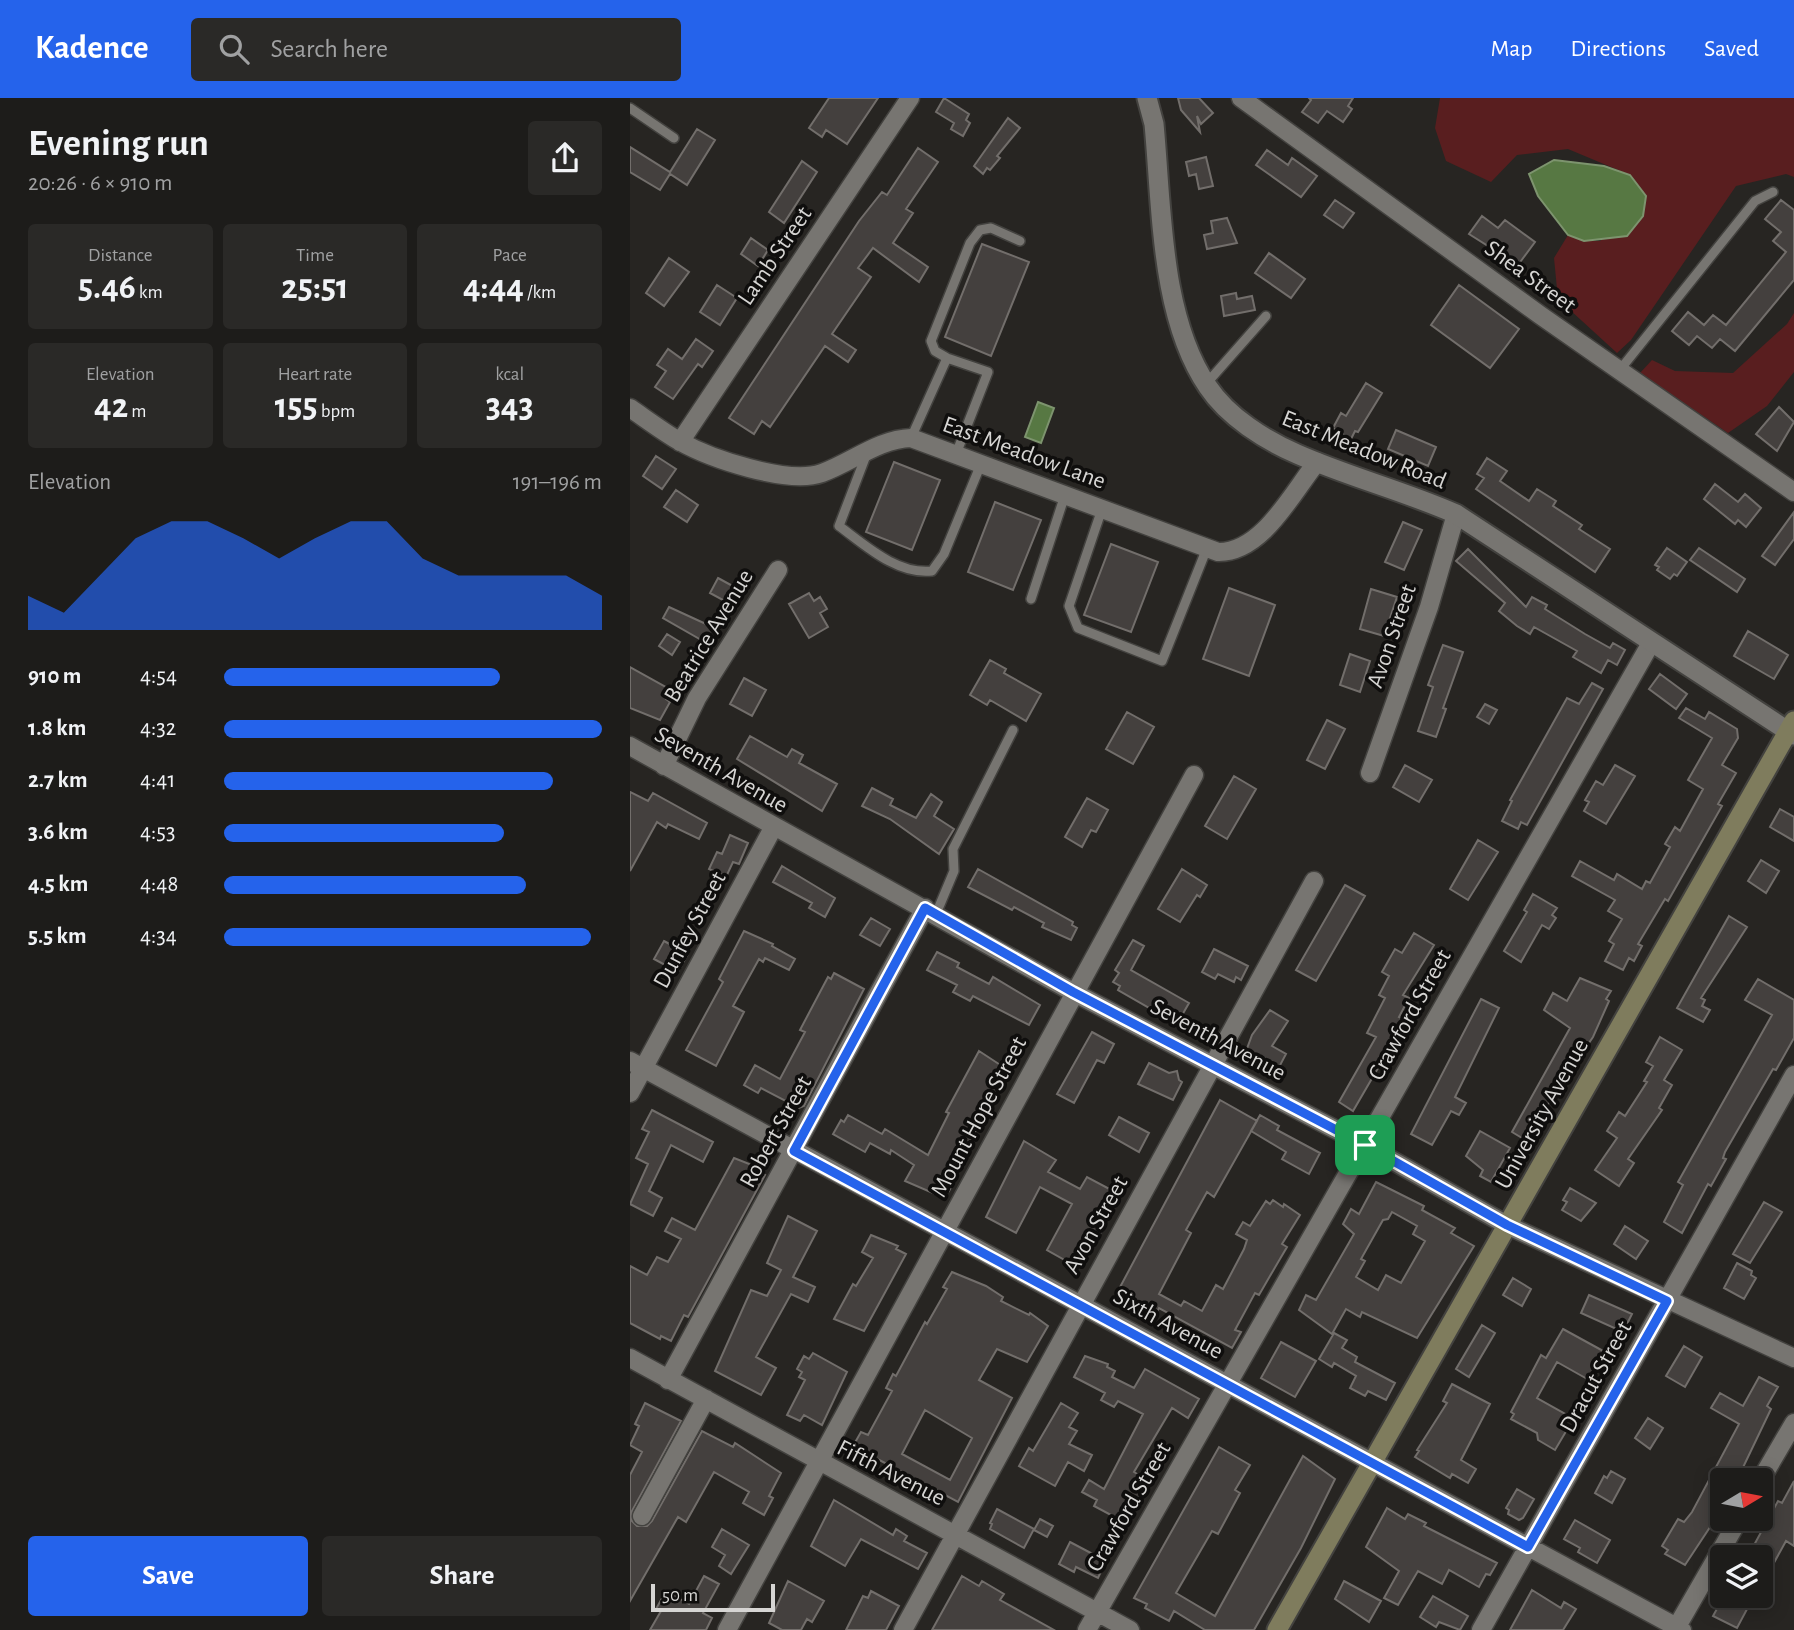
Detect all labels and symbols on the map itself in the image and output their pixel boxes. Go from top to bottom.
street label: Lamb Street [734,202,817,309]
street label: Shea Street [1480,236,1580,318]
street label: East Meadow Road [1278,406,1450,494]
street label: East Meadow Lane [939,412,1109,494]
street label: Beatrice Avenue [660,565,758,707]
street label: Avon Street [1363,581,1421,691]
street label: Seventh Avenue [650,722,792,818]
street label: Dunfey Street [649,867,731,992]
street label: Crawford Street [1364,945,1456,1084]
street label: Seventh Avenue [1146,994,1290,1086]
street label: Mount Hope Street [927,1033,1031,1201]
street label: University Avenue [1491,1035,1593,1193]
street label: Robert Street [736,1072,817,1192]
pin [1335,1115,1395,1175]
street label: Avon Street [1059,1172,1133,1278]
street label: Sixth Avenue [1109,1284,1227,1364]
street label: Dracut Street [1556,1317,1637,1437]
street label: Fifth Avenue [833,1436,949,1510]
street label: Crawford Street [1082,1438,1176,1576]
north arrow [1710,1468,1773,1531]
scale bar [651,1581,775,1613]

